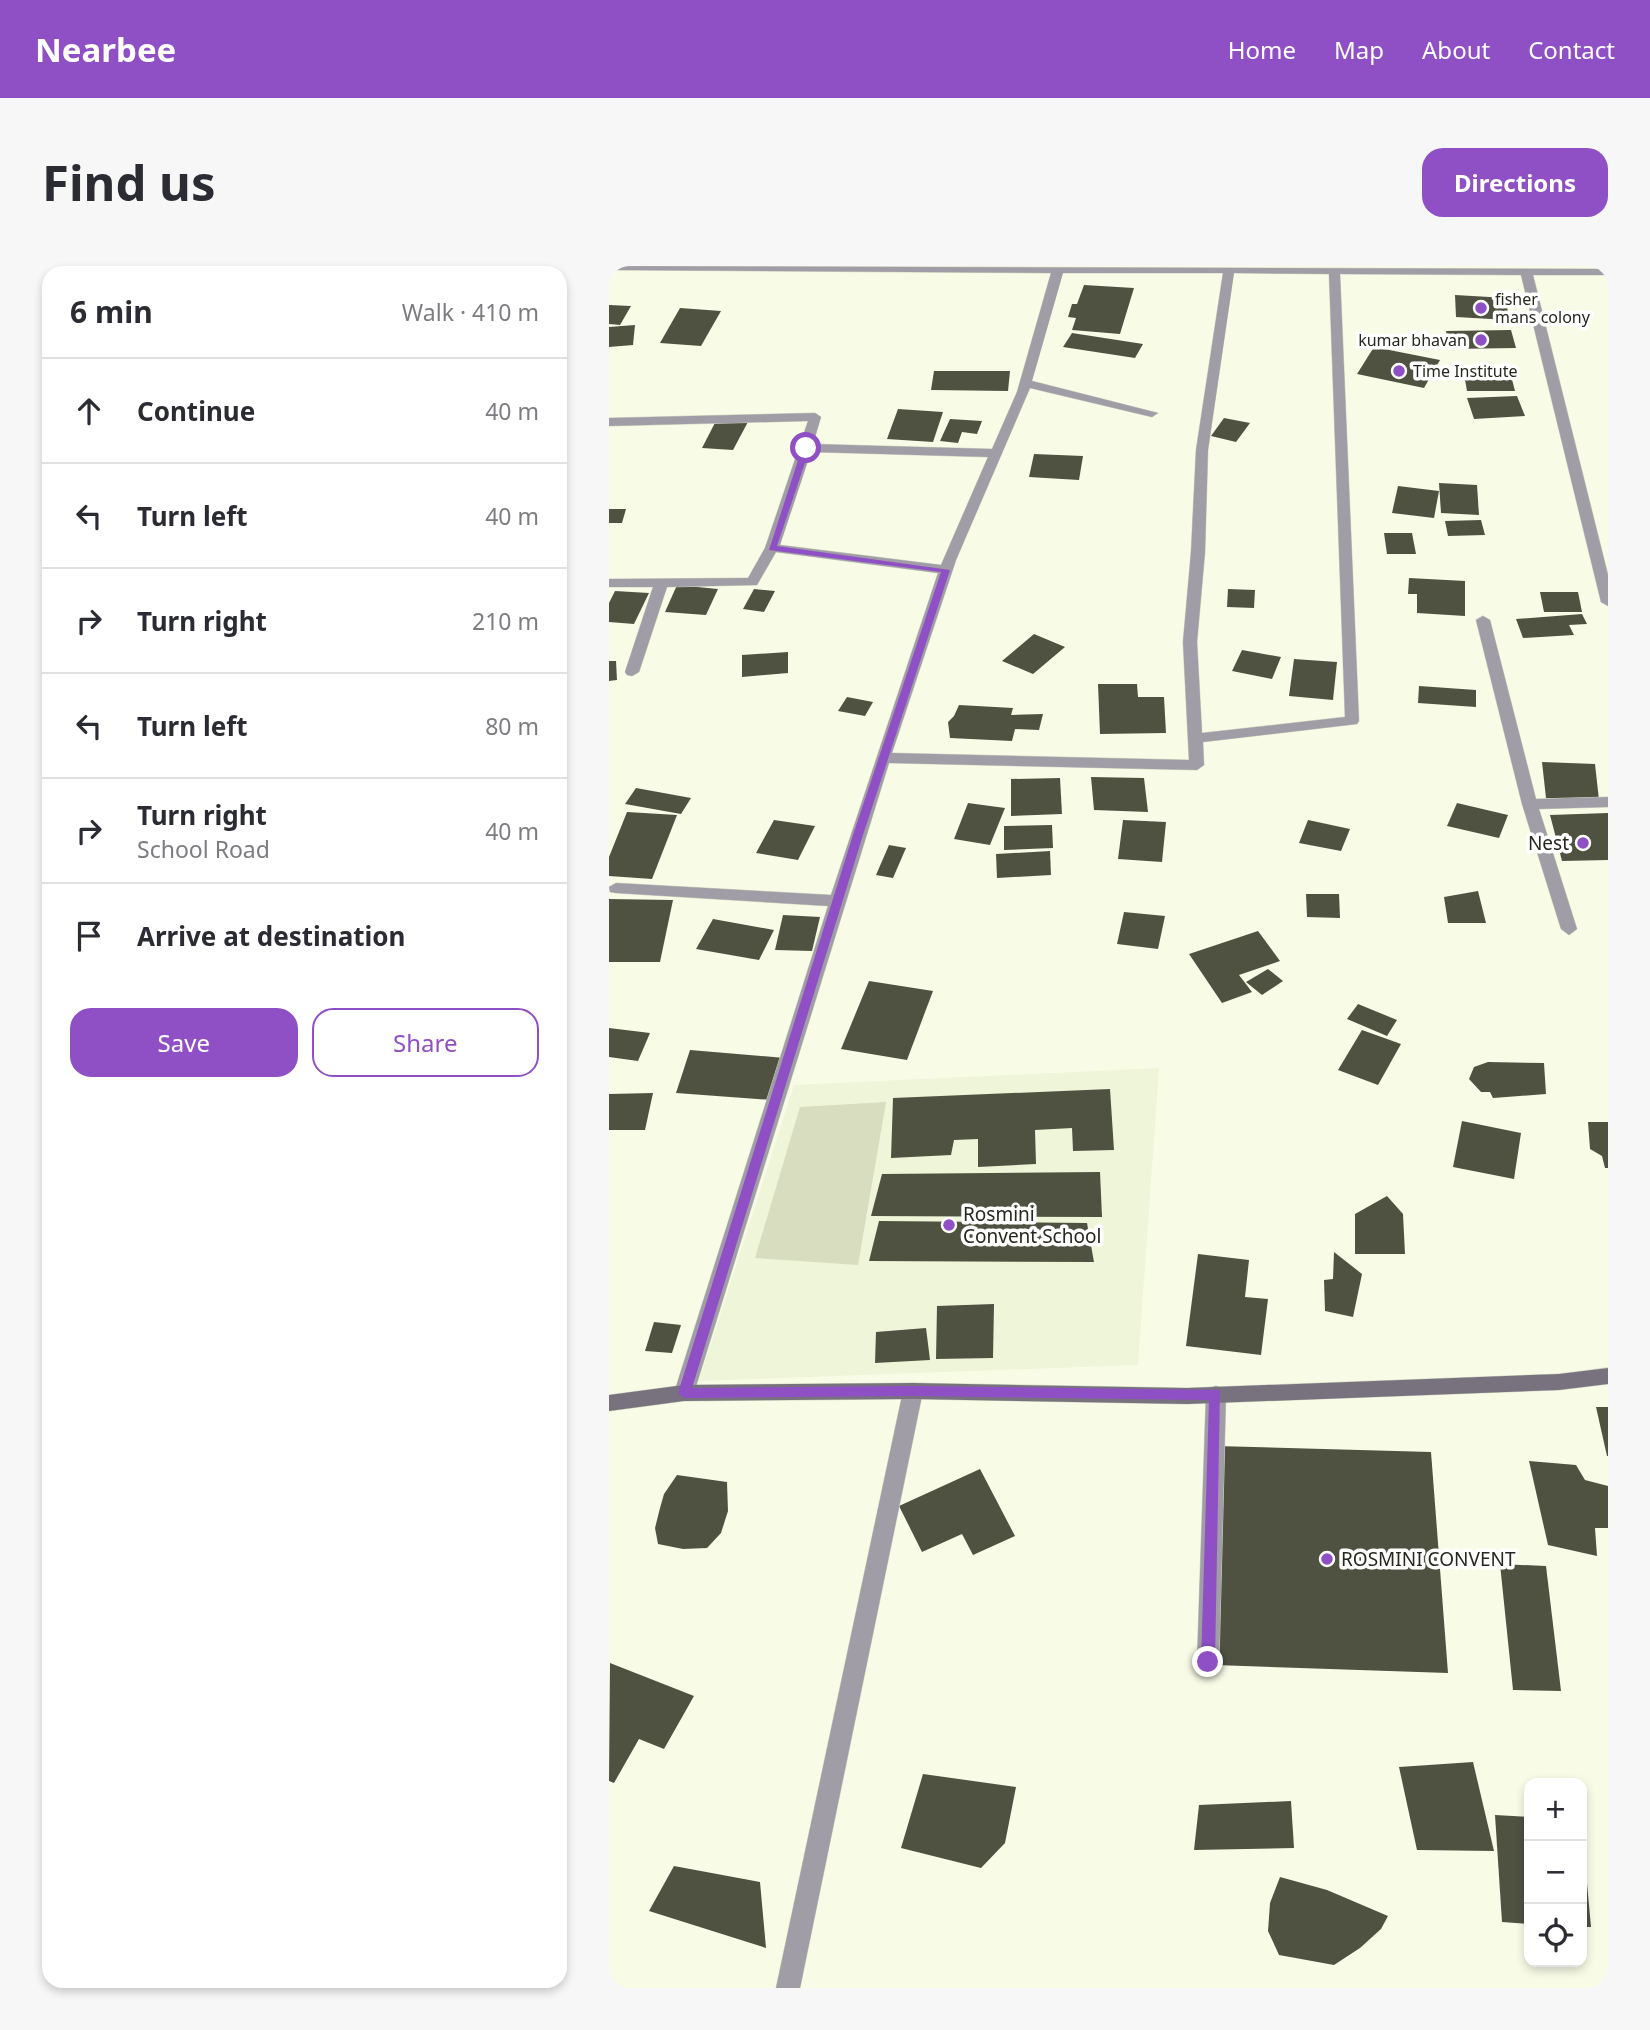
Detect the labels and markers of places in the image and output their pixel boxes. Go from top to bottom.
place label: fisher mans colony [1495,288,1591,328]
marker: fisher mans colony [1473,300,1489,316]
place label: kumar bhavan [1358,329,1467,351]
marker: kumar bhavan [1473,332,1489,348]
place label: Time Institute [1413,360,1518,382]
marker: Time Institute [1391,363,1407,379]
place label: Nest [1528,830,1569,856]
marker: Nest [1575,835,1591,851]
place label: Rosmini Convent School [963,1201,1101,1249]
marker: Rosmini Convent School [941,1217,957,1233]
place label: ROSMINI CONVENT [1341,1546,1516,1572]
marker: ROSMINI CONVENT [1319,1551,1335,1567]

